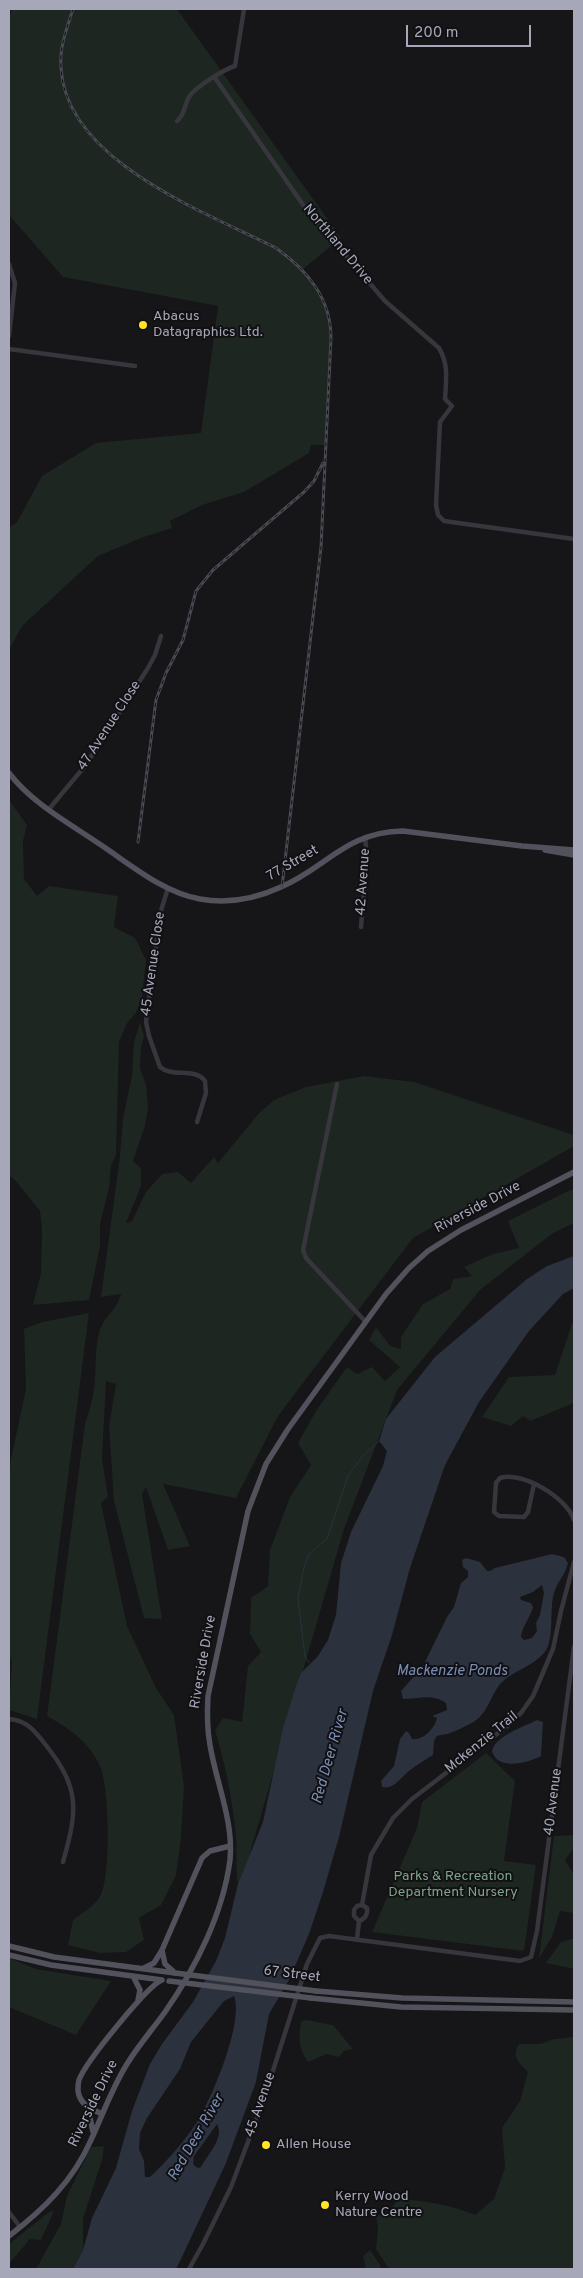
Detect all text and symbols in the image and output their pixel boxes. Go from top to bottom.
scale bar [408,15,533,47]
text: 200 m [414,24,459,43]
street label: Northland Drive [298,201,376,289]
place label: Abacus Datagraphics Ltd. [153,309,263,342]
marker: Abacus Datagraphics Ltd. [137,319,149,331]
street label: 47 Avenue Close [75,678,145,774]
street label: 77 Street [264,842,322,886]
street label: 42 Avenue [353,848,375,916]
street label: 45 Avenue Close [138,911,170,1017]
street label: Riverside Drive [432,1178,524,1238]
street label: Riverside Drive [187,1614,221,1710]
water label: Mackenzie Ponds [397,1663,507,1681]
water label: Red Deer River [309,1708,353,1806]
street label: Mckenzie Trail [442,1708,522,1778]
street label: 40 Avenue [542,1767,566,1837]
park label: Parks & Recreation Department Nursery [388,1869,518,1901]
street label: 67 Street [263,1963,321,1987]
street label: Riverside Drive [66,2058,122,2150]
street label: 45 Avenue [242,2070,280,2140]
water label: Red Deer River [165,2091,229,2185]
place label: Allen House [276,2137,351,2153]
marker: Allen House [260,2139,272,2151]
place label: Kerry Wood Nature Centre [335,2189,422,2222]
marker: Kerry Wood Nature Centre [319,2199,331,2211]

